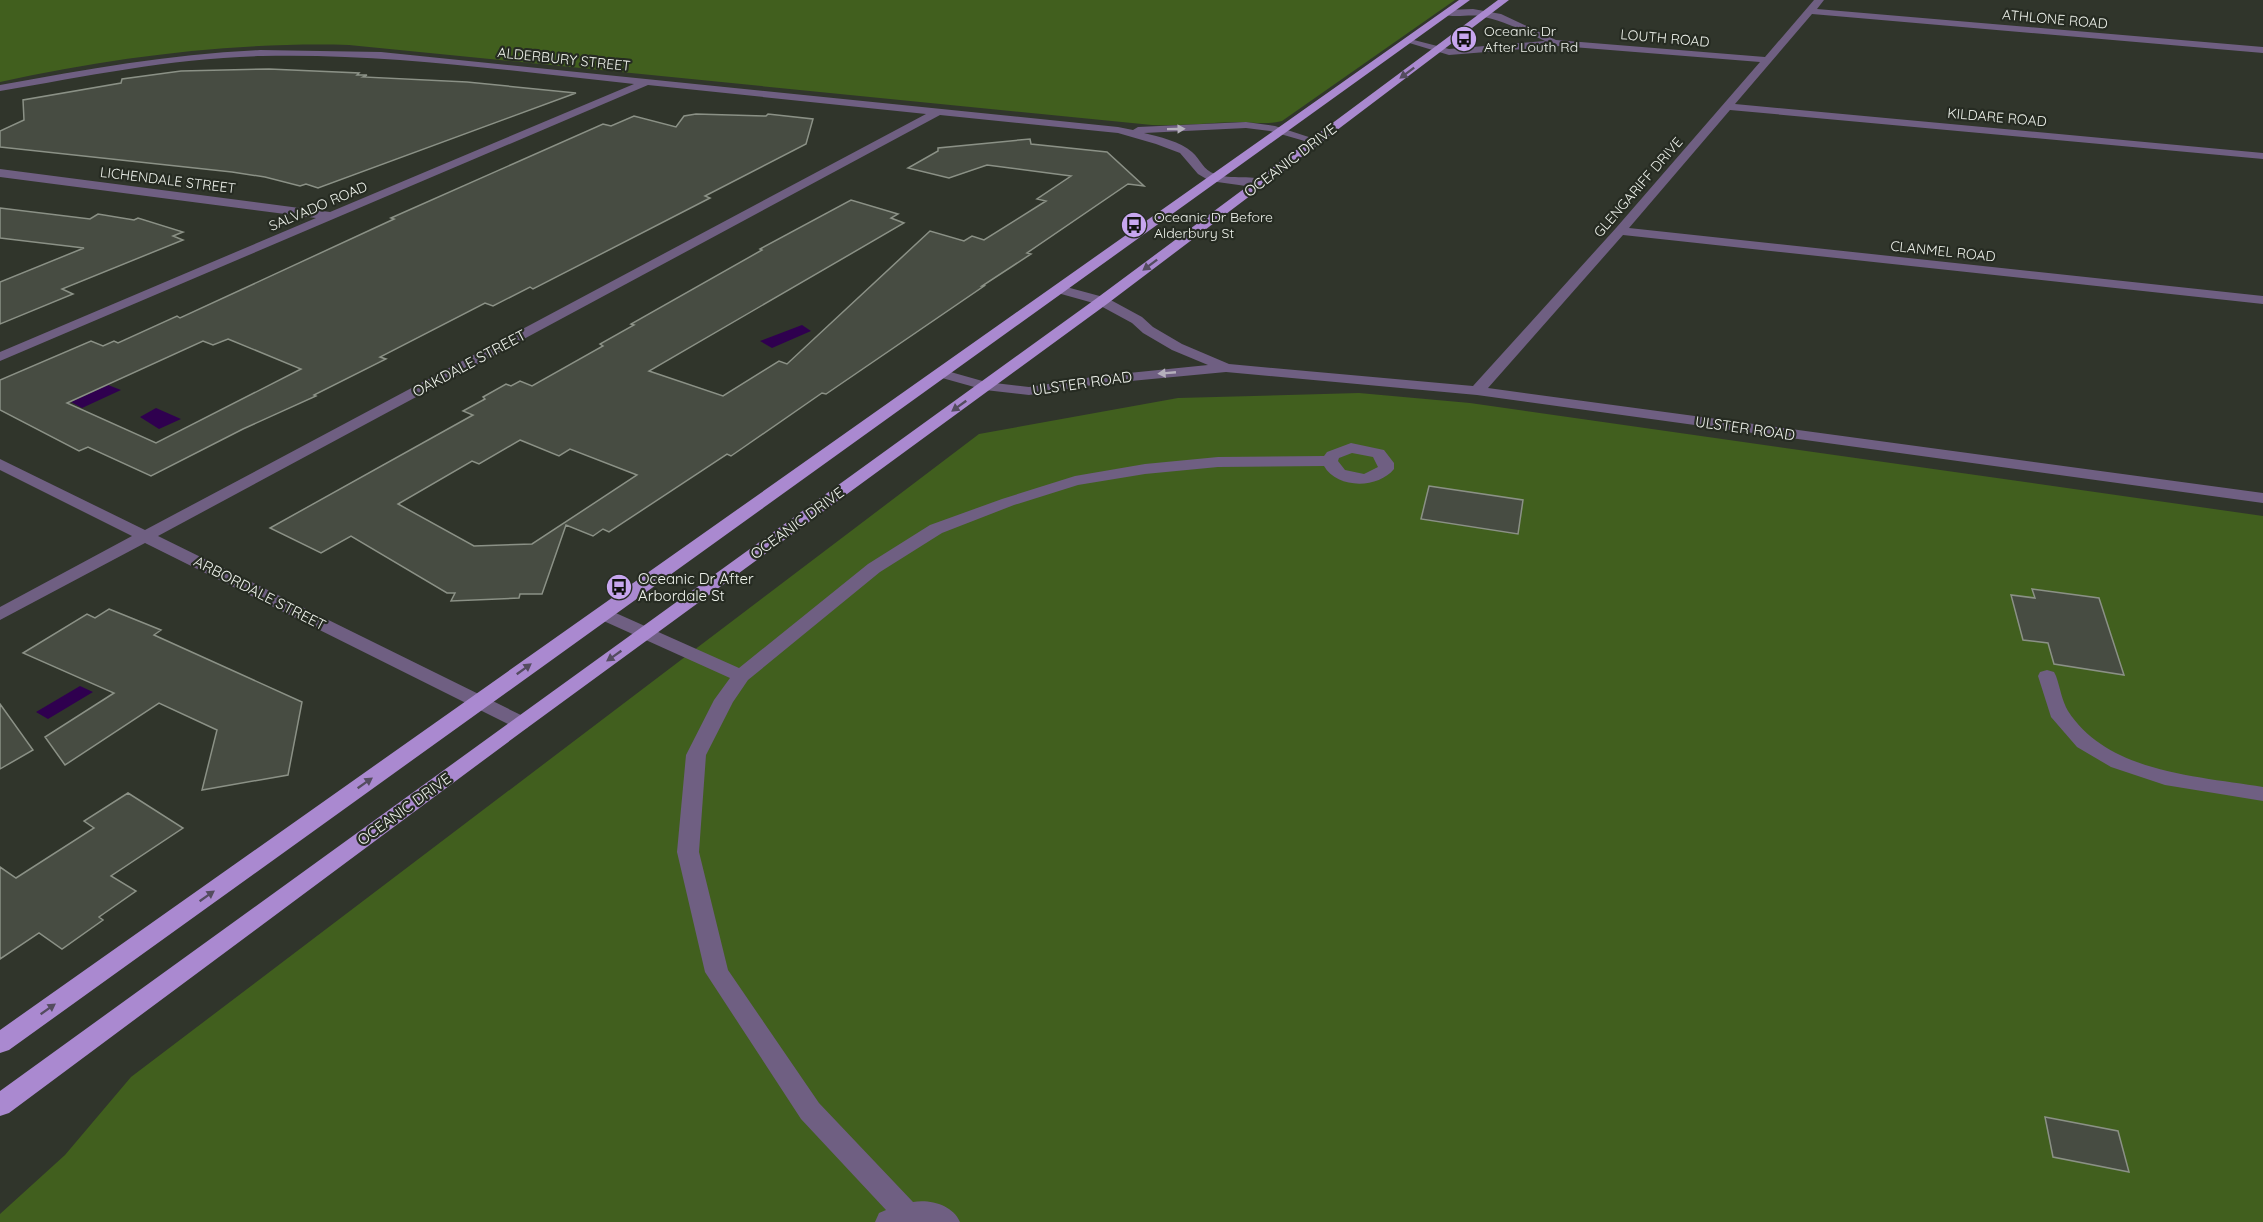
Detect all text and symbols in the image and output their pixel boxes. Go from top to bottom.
street label: ATHLONE ROAD [2001,5,2109,33]
place label: Oceanic Dr After Louth Rd [1484,22,1578,56]
bus stop icon: Oceanic Dr After Louth Rd [1449,24,1479,54]
street label: LOUTH ROAD [1620,25,1710,51]
street label: ALDERBURY STREET [497,43,631,75]
one-way arrow [1399,66,1414,78]
street label: KILDARE ROAD [1947,104,2047,130]
street label: OCEANIC DRIVE [1240,119,1340,201]
one-way arrow [1167,124,1186,134]
street label: GLENGARIFF DRIVE [1590,133,1686,241]
street label: LICHENDALE STREET [99,163,237,197]
street label: SALVADO ROAD [266,177,370,235]
place label: Oceanic Dr Before Alderbury St [1154,208,1273,242]
bus stop icon: Oceanic Dr Before Alderbury St [1119,210,1149,240]
street label: CLANMEL ROAD [1890,237,1996,265]
one-way arrow [1142,259,1158,271]
street label: OAKDALE STREET [409,325,529,401]
street label: ULSTER ROAD [1031,367,1133,399]
one-way arrow [1158,368,1177,378]
one-way arrow [951,399,967,412]
street label: ULSTER ROAD [1694,412,1796,444]
street label: OCEANIC DRIVE [746,483,848,563]
street label: ARBORDALE STREET [191,551,329,635]
place label: Oceanic Dr After Arbordale St [638,569,754,605]
bus stop icon: Oceanic Dr After Arbordale St [604,572,634,602]
one-way arrow [607,650,623,662]
one-way arrow [516,664,531,676]
street label: OCEANIC DRIVE [353,769,455,849]
one-way arrow [357,777,373,789]
one-way arrow [199,891,214,903]
one-way arrow [40,1004,55,1016]

